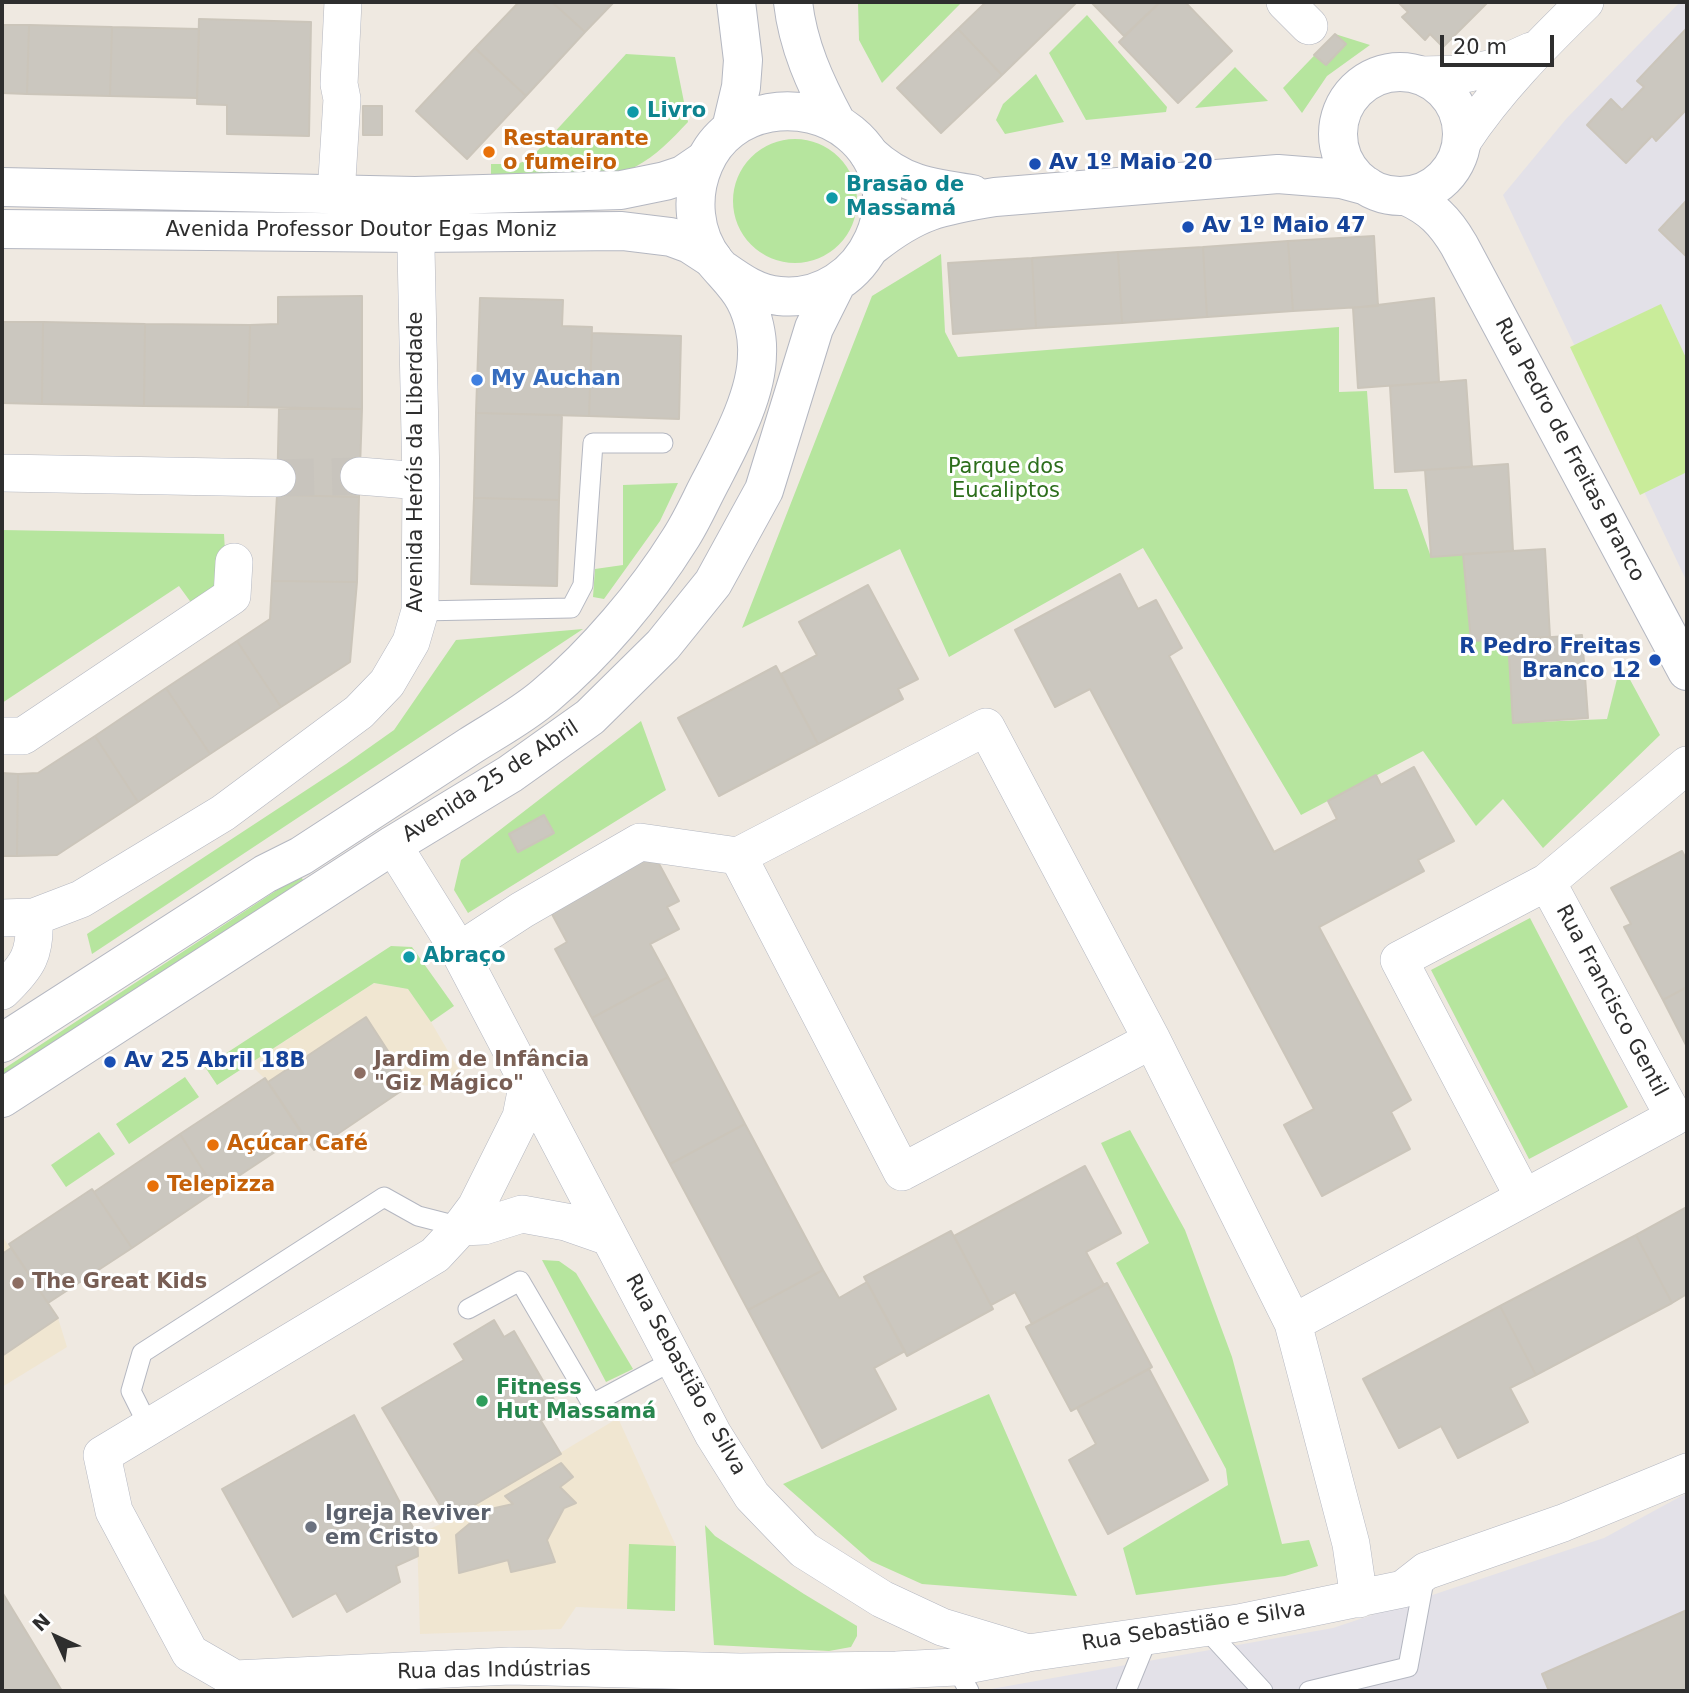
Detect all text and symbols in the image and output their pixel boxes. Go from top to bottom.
scale bar [1444,21,1558,65]
text: 20 m [1453,35,1507,59]
place label: Livro [647,99,706,125]
marker: Livro [625,104,641,120]
place label: Restaurante o fumeiro [503,127,649,177]
marker: Restaurante o fumeiro [481,144,497,160]
place label: Av 1º Maio 20 [1049,151,1212,177]
marker: Av 1º Maio 20 [1027,156,1043,172]
place label: Brasão de Massamá [846,173,964,223]
marker: Brasão de Massamá [824,190,840,206]
place label: Av 1º Maio 47 [1202,214,1365,240]
street label: Avenida Professor Doutor Egas Moniz [165,218,557,244]
marker: Av 1º Maio 47 [1180,219,1196,235]
street label: Avenida Heróis da Liberdade [404,311,430,613]
street label: Rua Pedro de Freitas Branco [1489,314,1649,586]
place label: My Auchan [491,367,621,393]
marker: My Auchan [469,372,485,388]
park label: Parque dos Eucaliptos [948,455,1064,505]
place label: R Pedro Freitas Branco 12 [1459,635,1641,685]
marker: R Pedro Freitas Branco 12 [1647,652,1663,668]
street label: Avenida 25 de Abril [398,716,584,848]
street label: Rua Francisco Gentil [1550,901,1672,1101]
place label: Abraço [423,944,506,970]
marker: Abraço [401,949,417,965]
place label: Jardim de Infância "Giz Mágico" [374,1048,589,1098]
place label: Av 25 Abril 18B [124,1049,306,1075]
marker: Av 25 Abril 18B [102,1054,118,1070]
marker: Jardim de Infância "Giz Mágico" [352,1065,368,1081]
place label: Açúcar Café [227,1132,368,1158]
marker: Açúcar Café [205,1137,221,1153]
place label: Telepizza [167,1173,275,1199]
marker: Telepizza [145,1178,161,1194]
place label: The Great Kids [32,1270,207,1296]
street label: Rua Sebastião e Silva [619,1270,751,1480]
marker: The Great Kids [10,1275,26,1291]
place label: Fitness Hut Massamá [496,1376,656,1426]
marker: Fitness Hut Massamá [474,1393,490,1409]
place label: Igreja Reviver em Cristo [325,1502,491,1552]
marker: Igreja Reviver em Cristo [303,1519,319,1535]
street label: Rua Sebastião e Silva [1080,1597,1308,1657]
north arrow [21,1602,91,1672]
text: N [28,1609,55,1636]
street label: Rua das Indústrias [397,1657,591,1685]

